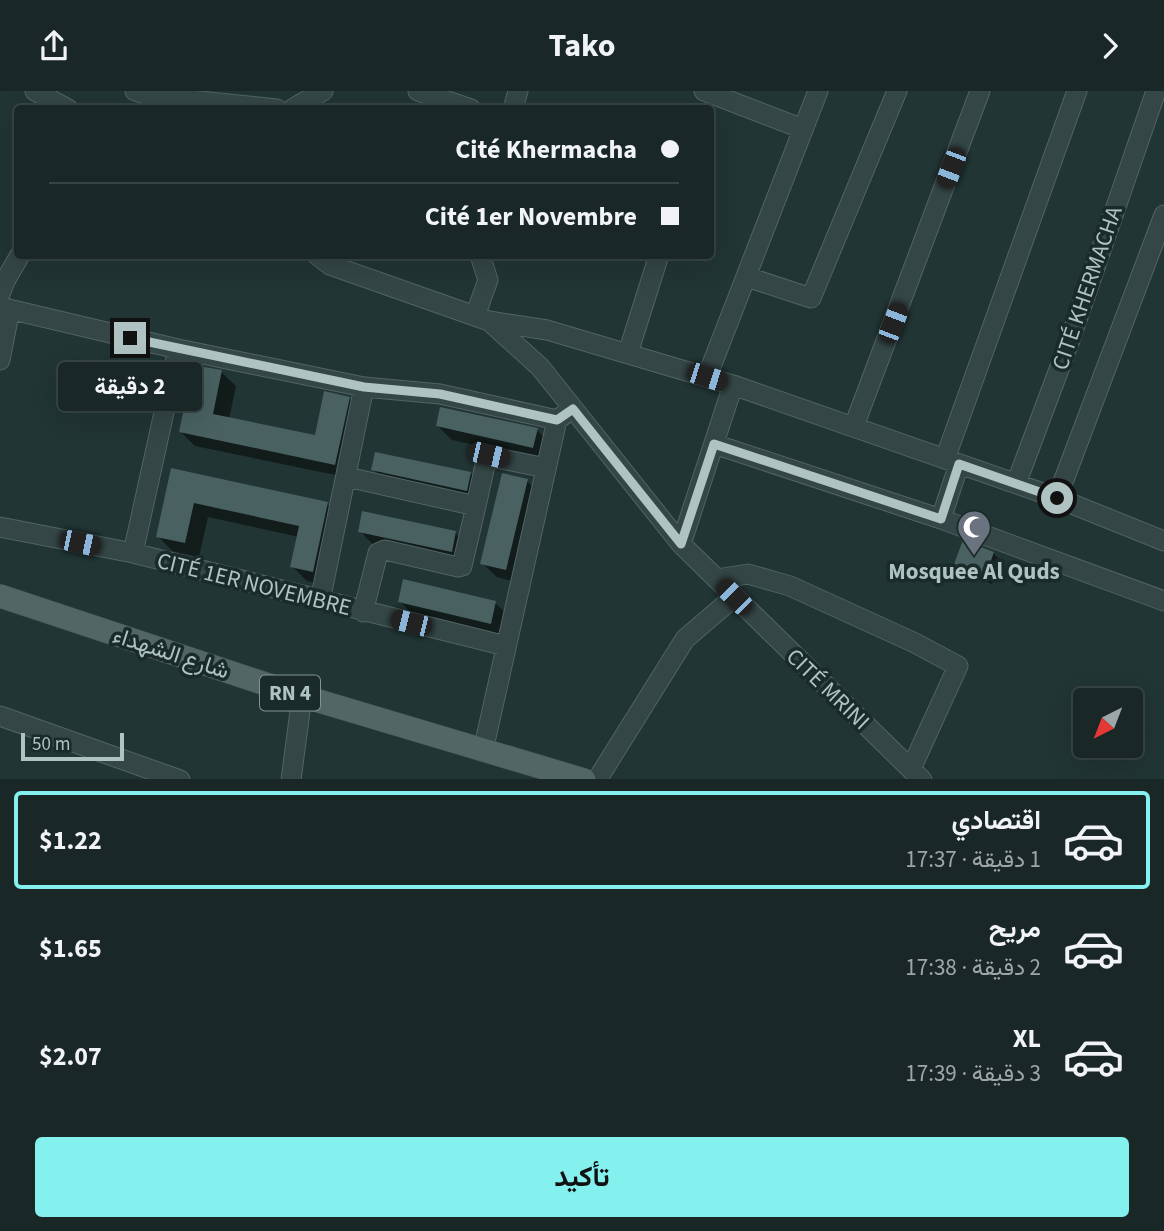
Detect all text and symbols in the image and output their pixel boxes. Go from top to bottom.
text: Tako [548,23,616,69]
icon: share [35,27,73,65]
icon: forward [1091,27,1129,65]
text: Cité Khermacha [455,131,637,168]
car [934,145,969,191]
text: Cité 1er Novembre [425,198,637,235]
street label: CITÉ KHERMACHA [1044,201,1131,374]
car [876,300,911,346]
route end [114,322,146,354]
car [684,361,731,393]
callout: 2 دقيقة [58,363,202,411]
text: 2 دقيقة [95,370,166,403]
car [467,440,512,470]
route start [1041,482,1073,514]
mosque icon: Mosquee Al Quds [955,508,993,557]
car [58,528,103,558]
street label: CITÉ 1ER NOVEMBRE [154,544,354,624]
place label: Mosquee Al Quds [888,555,1060,588]
car [712,575,757,619]
car [389,608,434,638]
street label: شارع الشهداء [109,619,233,687]
street label: CITÉ MRINI [779,641,877,737]
road number: RN 4 [260,675,320,711]
north arrow [1073,688,1143,758]
map controls [1073,688,1143,758]
scale bar [21,731,124,762]
text: 50 m [32,731,70,758]
text: اقتصادي [952,802,1041,839]
icon: car [1062,809,1125,872]
text: $1.22 [39,822,102,859]
text: 1 دقيقة · 17:37 [905,843,1041,876]
text: مريح [989,910,1041,947]
icon: car [1062,917,1125,980]
text: $1.65 [39,930,102,967]
text: 2 دقيقة · 17:38 [905,951,1041,984]
text: XL [1013,1020,1041,1057]
icon: car [1062,1025,1125,1088]
text: $2.07 [39,1038,102,1075]
text: 3 دقيقة · 17:39 [905,1057,1041,1090]
button: تأكيد [35,1137,1129,1217]

